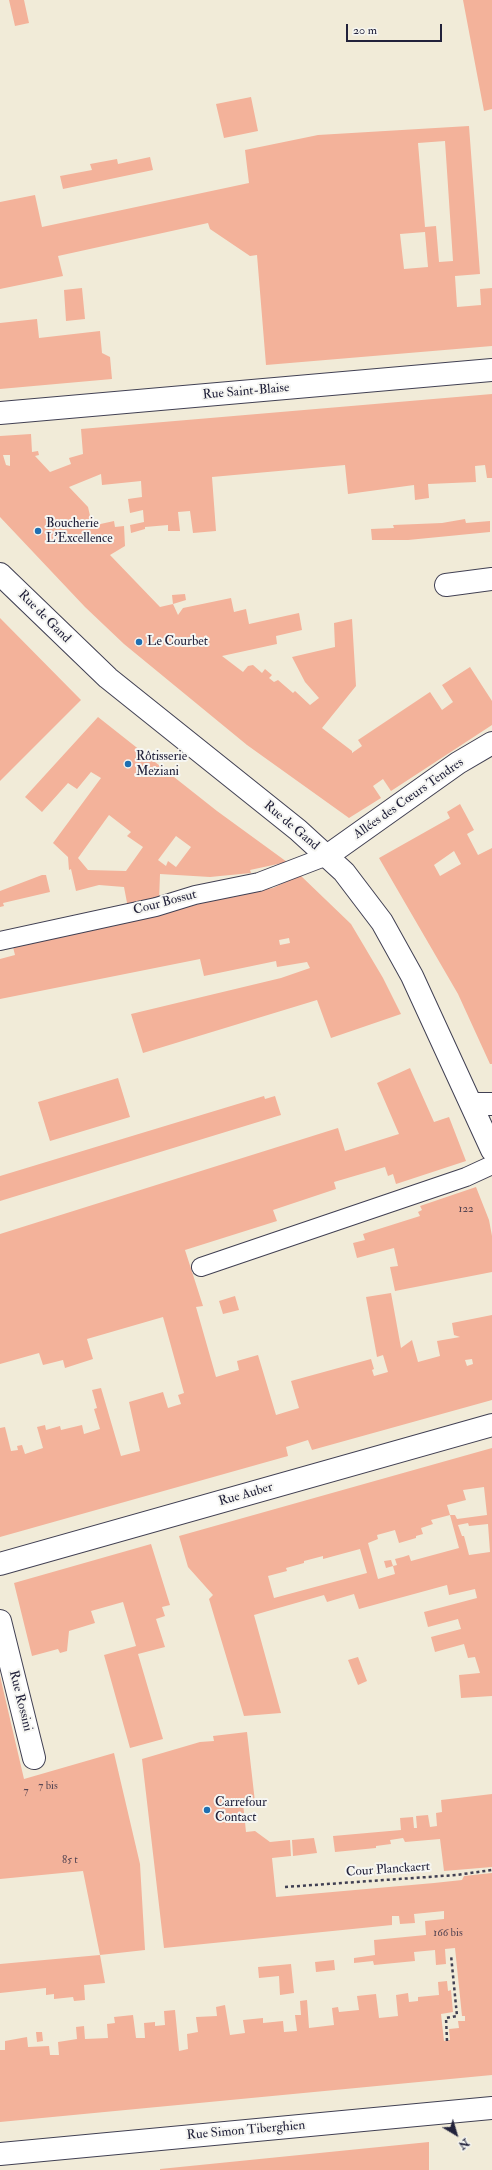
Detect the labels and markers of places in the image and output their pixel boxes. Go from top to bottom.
place label: Boucherie L'Excellence [46,516,113,547]
marker: Boucherie L'Excellence [33,526,43,536]
place label: Le Courbet [147,634,208,650]
marker: Le Courbet [134,637,144,647]
place label: Rôtisserie Meziani [136,749,187,780]
marker: Rôtisserie Meziani [123,759,133,769]
place label: Carrefour Contact [215,1795,267,1826]
marker: Carrefour Contact [202,1805,212,1815]

